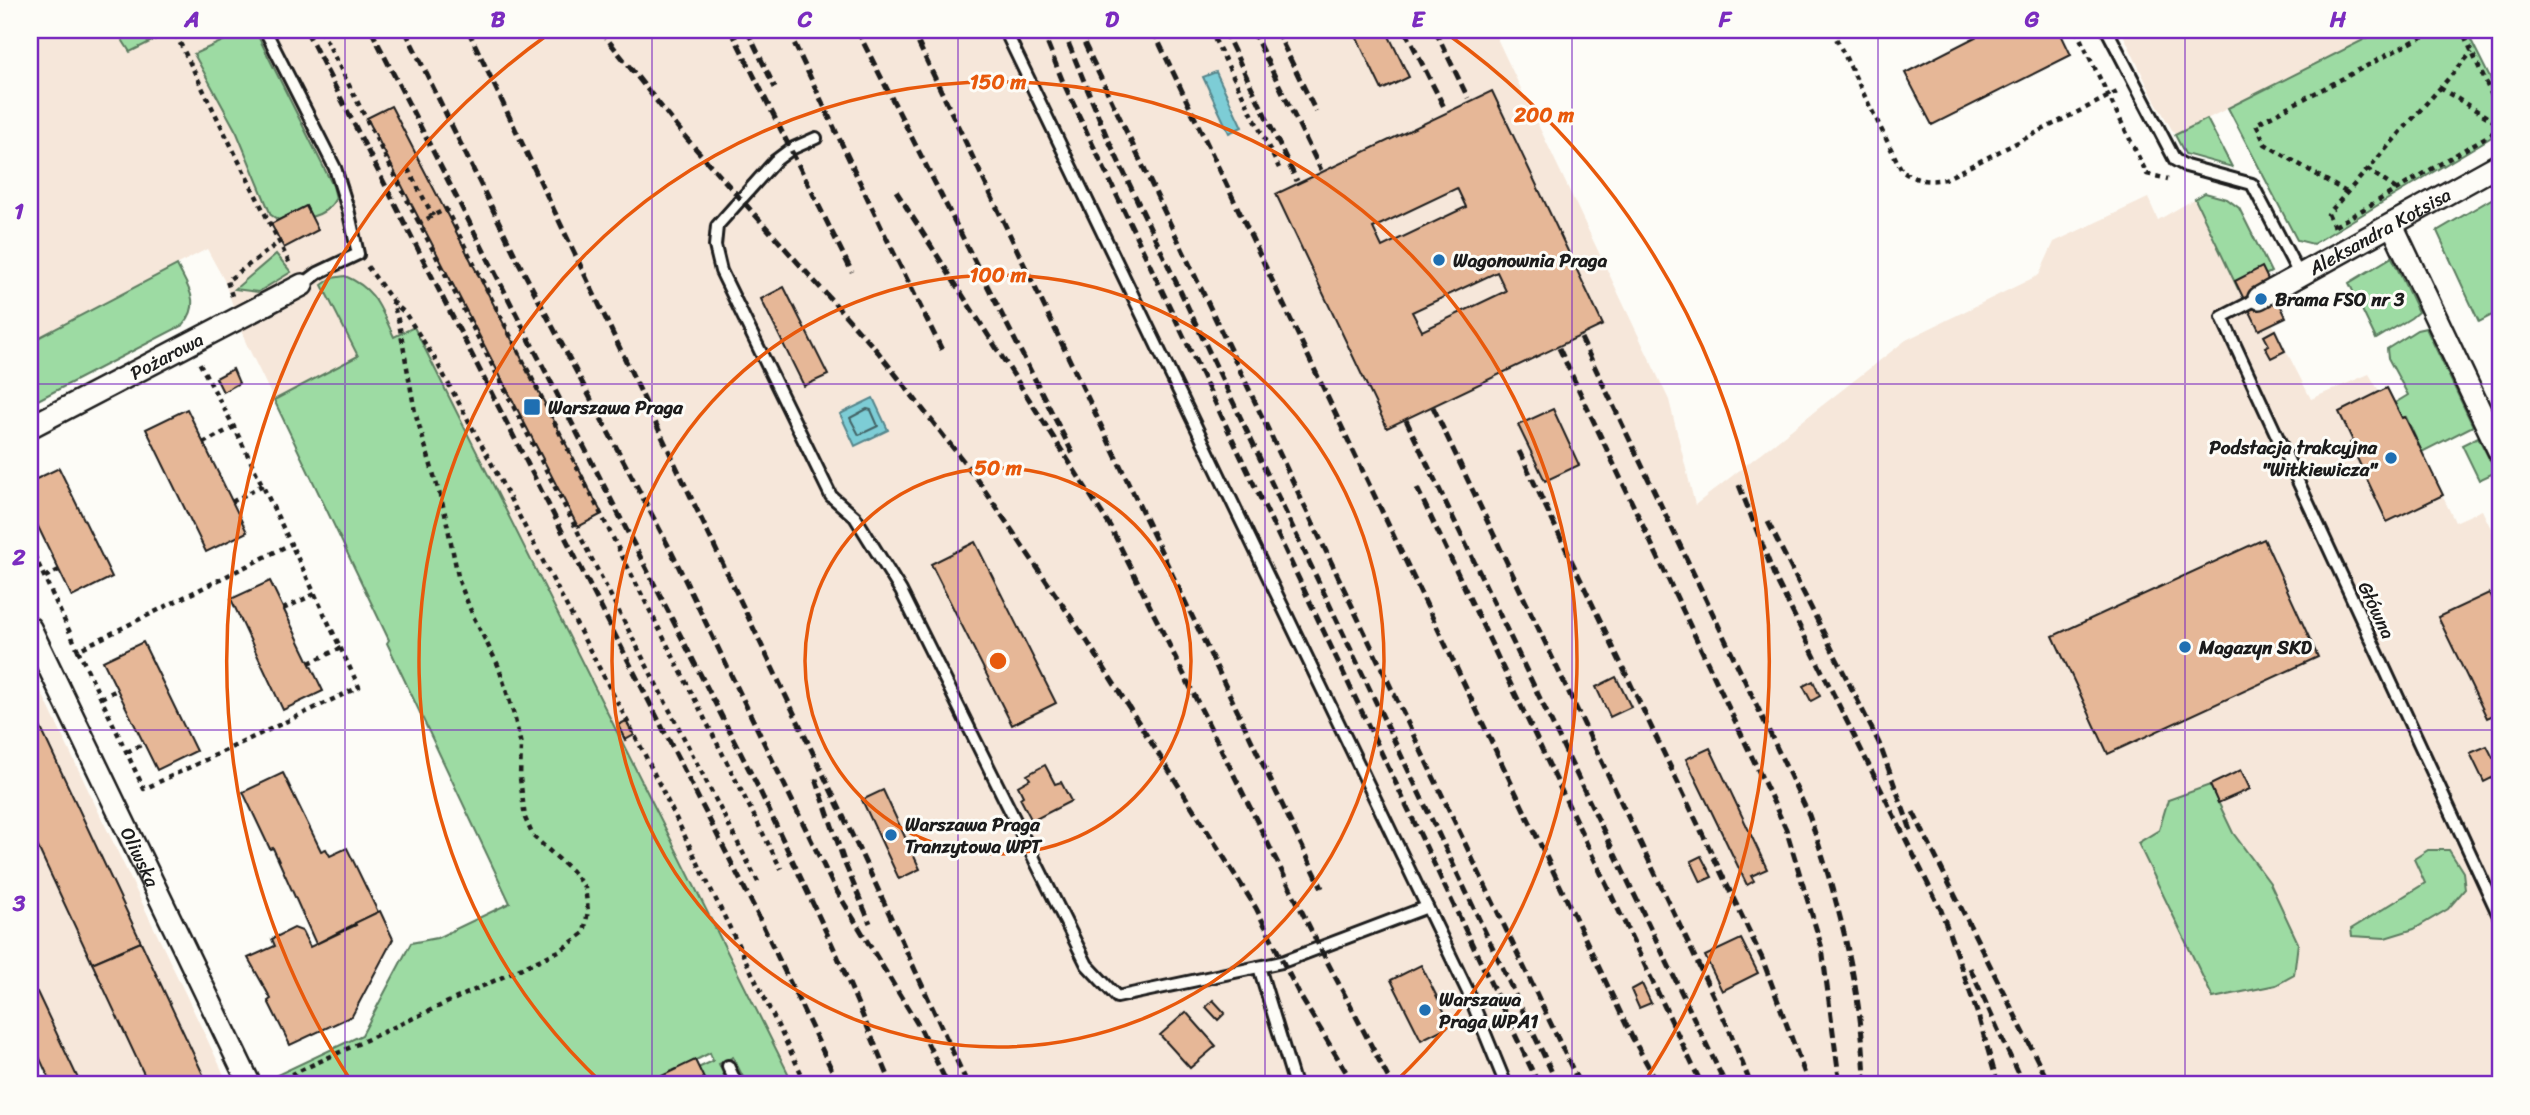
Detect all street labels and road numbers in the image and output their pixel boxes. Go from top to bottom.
street label: Aleksandra Kotsisa [2302,178,2458,285]
street label: Pożarowa [124,323,210,389]
street label: Główna [2349,576,2405,645]
street label: Oliwska [111,821,169,893]

